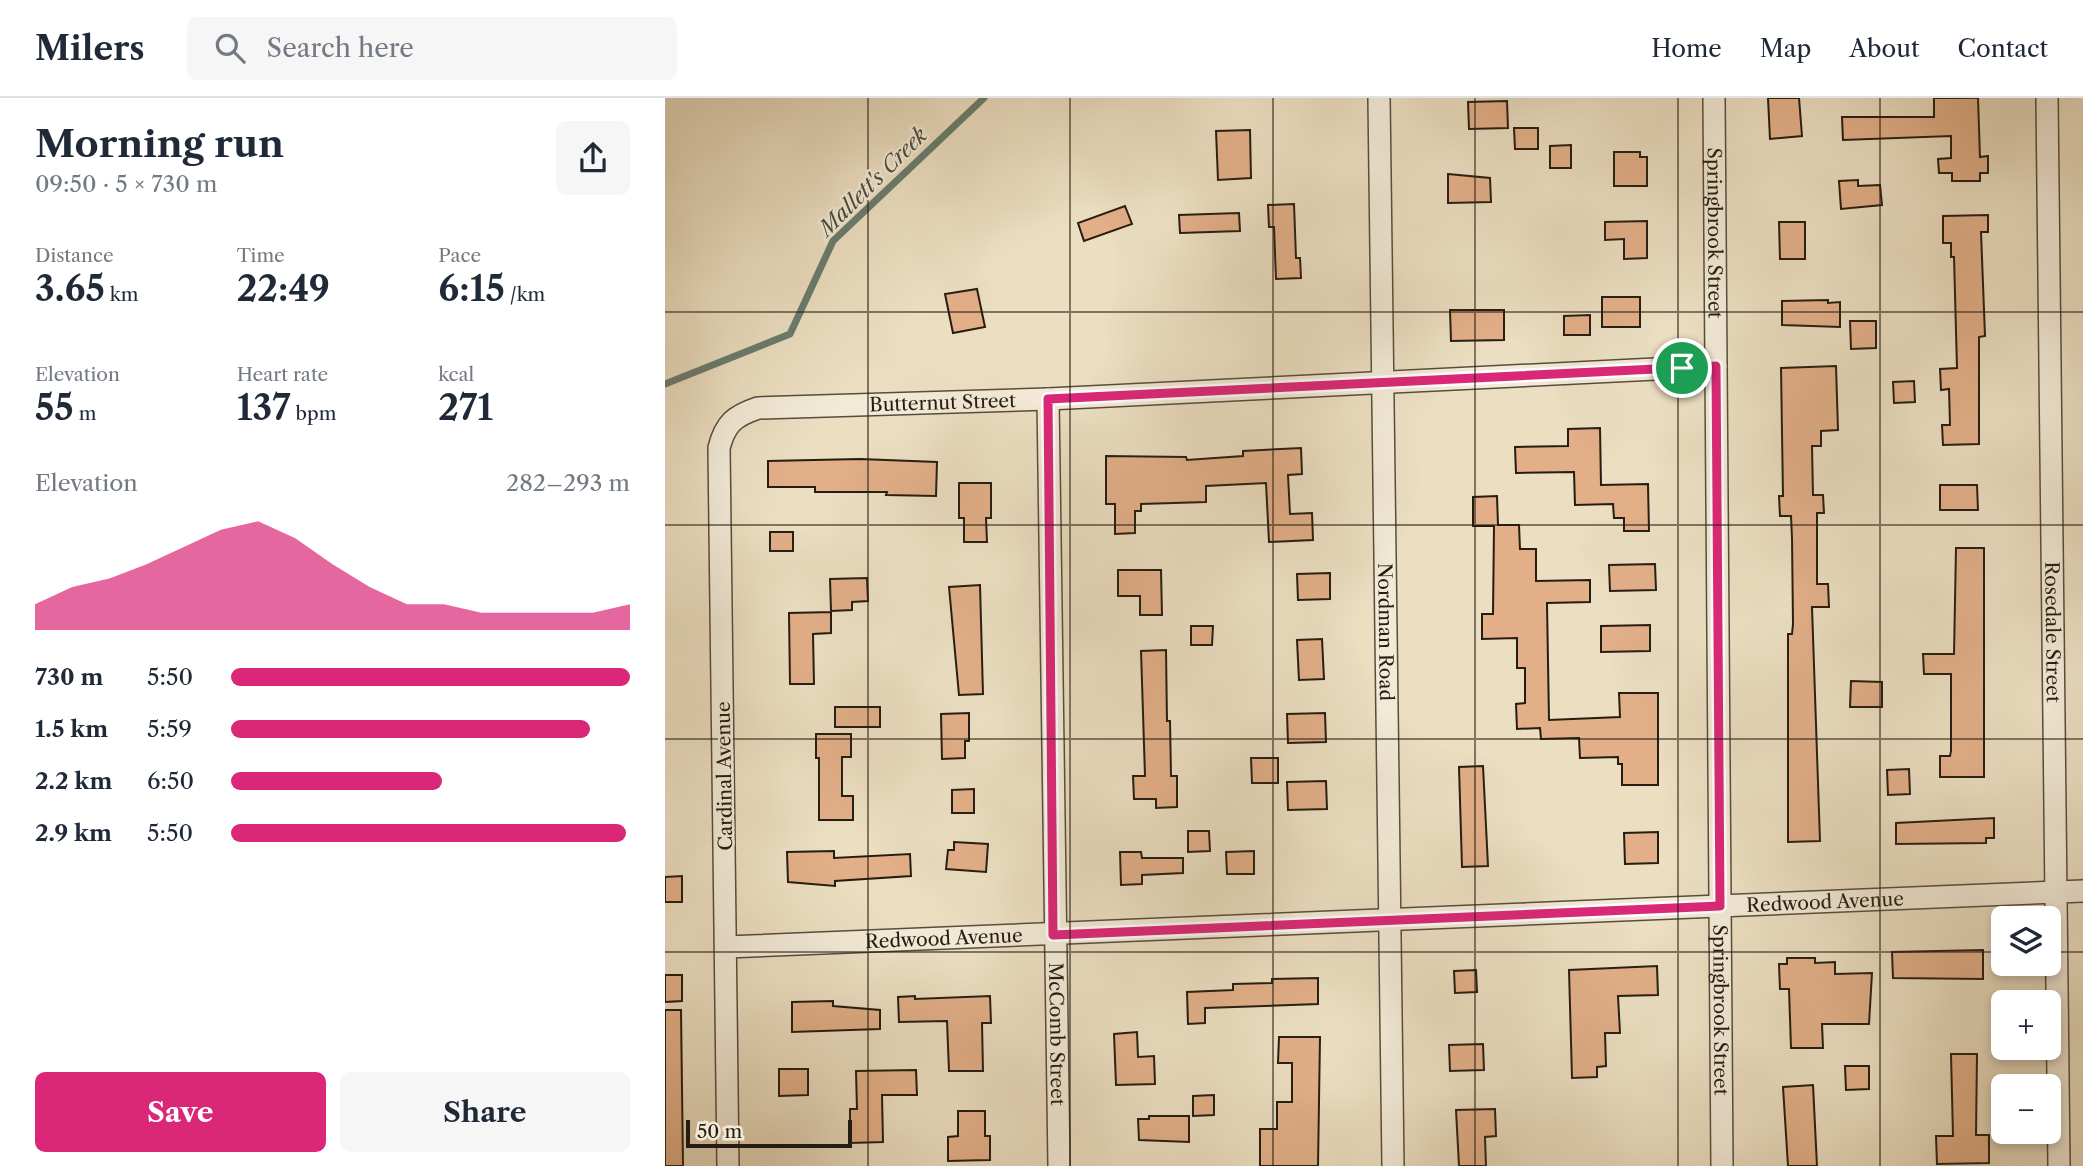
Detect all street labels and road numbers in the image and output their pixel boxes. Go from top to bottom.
street label: Springbrook Street [1702,147,1727,319]
street label: Butternut Street [869,389,1016,417]
street label: Rosedale Street [2040,561,2065,703]
street label: Nordman Road [1373,563,1398,702]
street label: Cardinal Avenue [712,701,737,851]
street label: Redwood Avenue [1746,887,1904,917]
street label: Redwood Avenue [865,924,1023,953]
street label: Springbrook Street [1708,924,1732,1096]
street label: McComb Street [1044,962,1069,1106]

